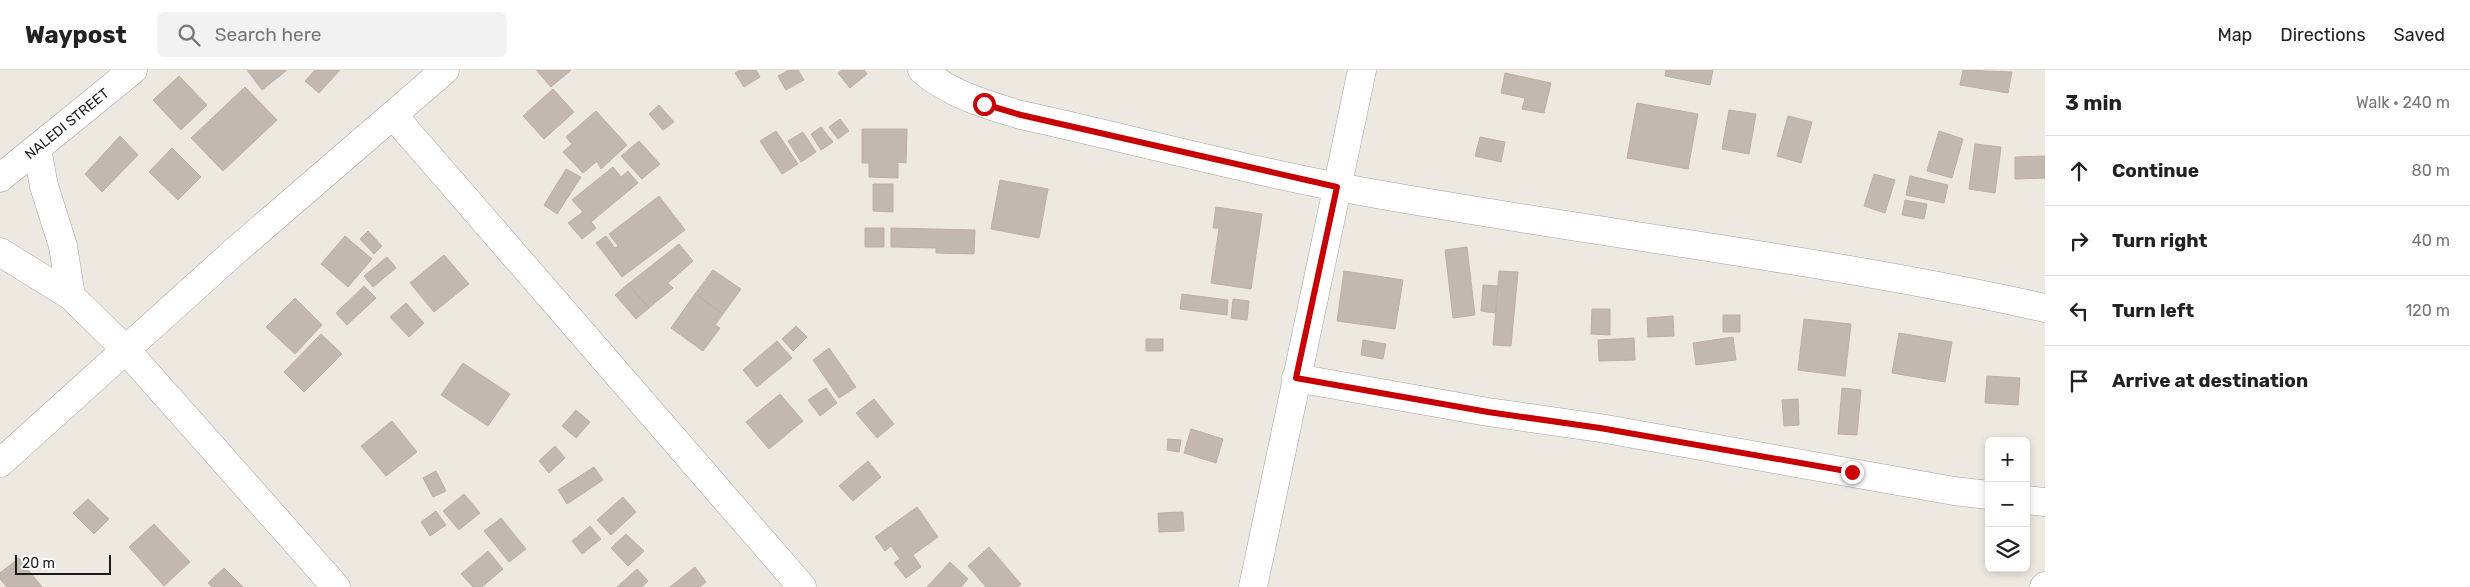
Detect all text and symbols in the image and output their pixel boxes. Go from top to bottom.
search box [157,12,507,57]
text: Waypost [25,21,127,49]
icon: search [175,21,203,49]
text: Search here [215,23,321,46]
text: Map [2217,24,2252,46]
text: Directions [2280,24,2366,46]
text: Saved [2394,24,2445,46]
street label: NALEDI STREET [22,85,112,163]
text: 3 min [2065,90,2122,115]
route start [973,93,996,116]
text: Walk · 240 m [2356,93,2450,112]
icon: ahead [2065,157,2093,185]
text: Continue [2112,159,2199,182]
text: 80 m [2412,161,2450,180]
icon: right [2065,227,2093,255]
text: Turn right [2112,229,2207,252]
text: 40 m [2412,231,2450,250]
icon: left [2065,297,2093,325]
text: Turn left [2112,299,2194,322]
text: 120 m [2405,301,2450,320]
icon: arrive [2065,367,2093,395]
text: Arrive at destination [2112,369,2308,392]
map controls [1985,437,2030,572]
button: + [1985,437,2030,482]
route end [1841,461,1864,484]
button: − [1985,482,2030,527]
button: layers [1985,527,2030,572]
scale bar [15,552,111,575]
text: 20 m [22,555,55,572]

